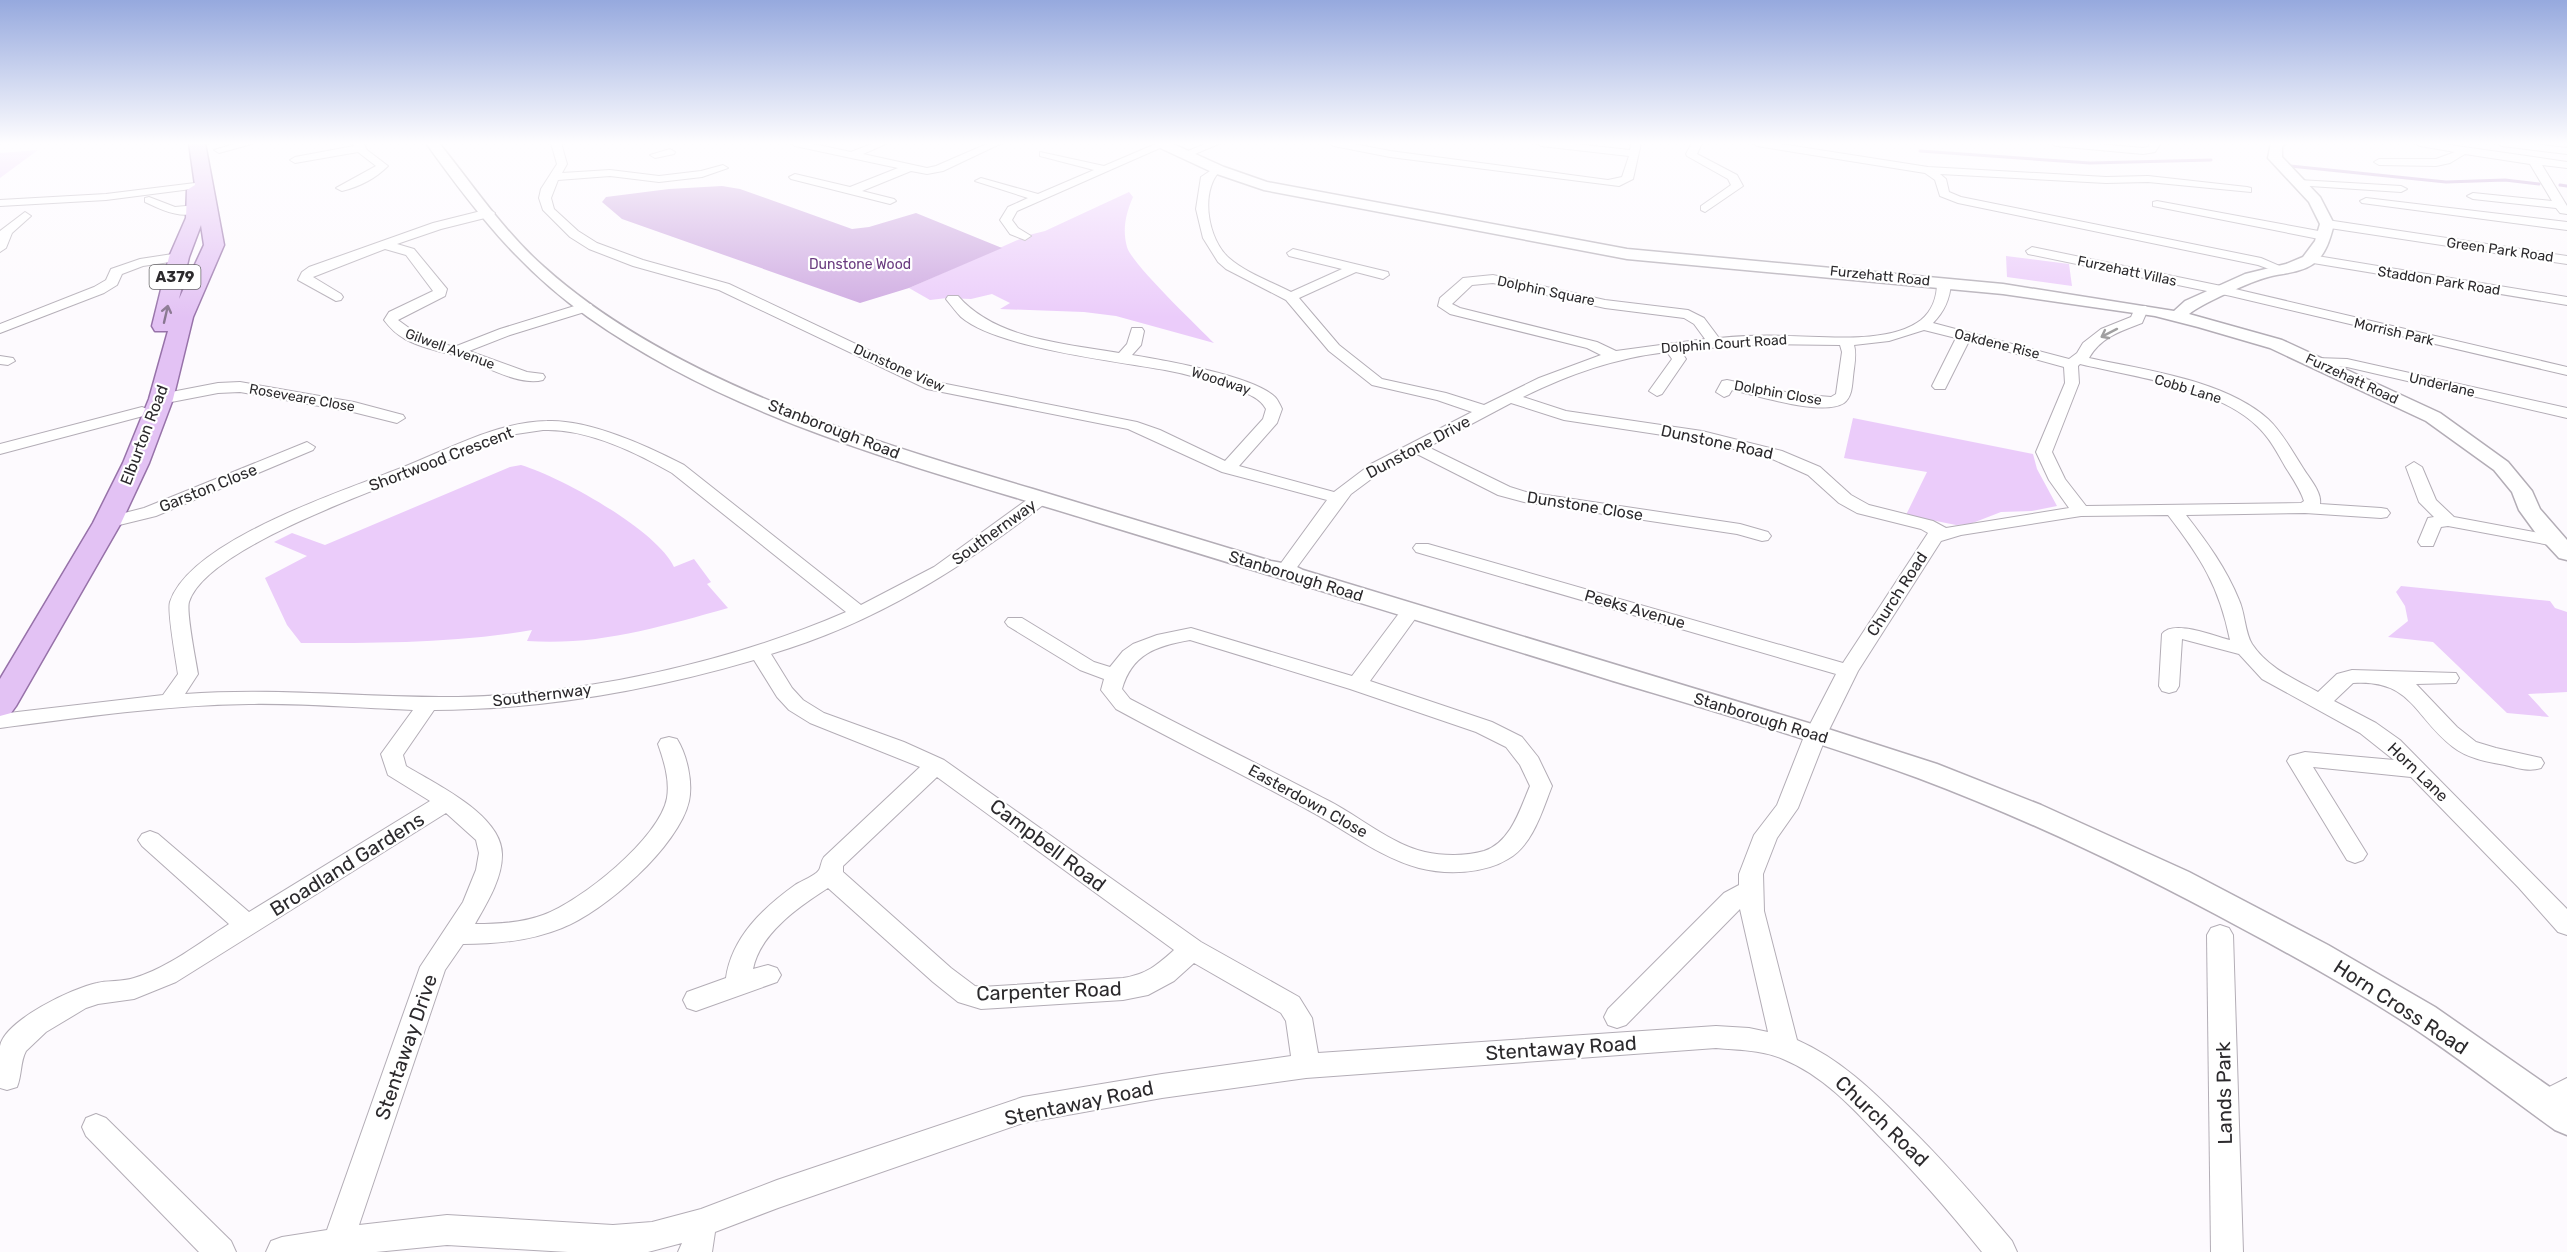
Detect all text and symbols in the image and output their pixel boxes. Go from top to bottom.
street label: Green Park Road [2445,234,2555,266]
street label: Furzehatt Villas [2076,252,2178,290]
park label: Dunstone Wood [809,256,911,273]
street label: Furzehatt Road [1829,262,1931,290]
street label: Staddon Park Road [2376,263,2502,299]
road number: A379 [150,265,201,289]
street label: Dolphin Square [1496,272,1597,310]
one-way arrow [160,305,172,324]
street label: Morrish Park [2352,315,2436,350]
street label: Gilwell Avenue [403,325,497,373]
street label: Oakdene Rise [1952,325,2042,363]
one-way arrow [2100,328,2118,339]
street label: Dolphin Court Road [1660,331,1788,357]
street label: Dunstone View [851,340,947,396]
street label: Furzehatt Road [2303,350,2401,408]
street label: Woodway [1189,363,1253,399]
street label: Underlane [2407,369,2477,401]
street label: Cobb Lane [2152,371,2224,407]
street label: Dolphin Close [1733,377,1823,409]
street label: Roseveare Close [248,380,356,416]
street label: Elburton Road [116,382,172,488]
street label: Stanborough Road [766,395,902,463]
street label: Dunstone Drive [1363,412,1473,482]
street label: Dunstone Road [1659,421,1775,463]
street label: Shortwood Crescent [366,423,516,495]
street label: Garston Close [156,460,260,516]
street label: Dunstone Close [1526,487,1644,525]
street label: Southernway [948,495,1040,569]
street label: Stanborough Road [1227,547,1365,605]
street label: Church Road [1863,548,1931,640]
street label: Peeks Avenue [1582,586,1688,632]
street label: Southernway [491,679,593,710]
street label: Stanborough Road [1692,689,1830,747]
street label: Horn Lane [2384,738,2452,806]
street label: Easterdown Close [1245,760,1371,842]
street label: Campbell Road [985,794,1111,896]
street label: Broadland Gardens [265,807,429,921]
street label: Horn Cross Road [2329,955,2473,1059]
street label: Stentaway Drive [370,971,442,1123]
street label: Carpenter Road [976,976,1122,1006]
street label: Stentaway Road [1485,1031,1637,1065]
street label: Lands Park [2211,1041,2237,1145]
street label: Church Road [1830,1071,1934,1171]
street label: Stentaway Road [1002,1076,1156,1130]

